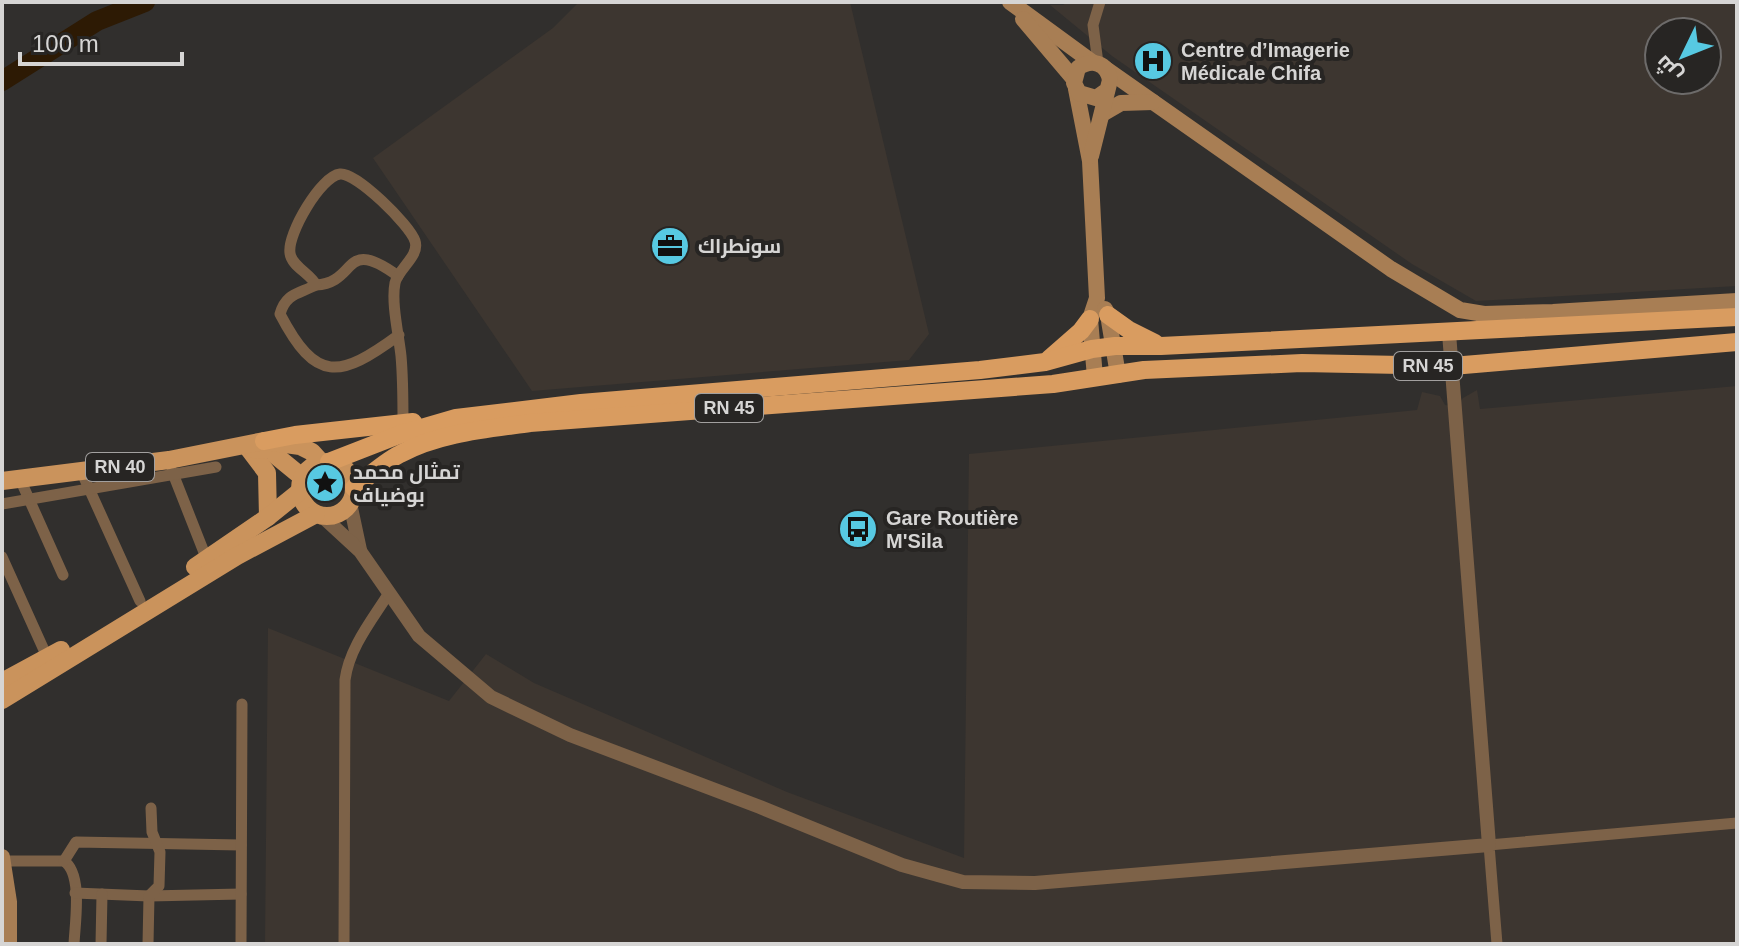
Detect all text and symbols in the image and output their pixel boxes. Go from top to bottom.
scale bar [20,16,182,66]
north arrow [1643,16,1723,96]
text: 100 m [32,30,99,57]
place label: Centre d’Imagerie Médicale Chifa [1181,39,1350,84]
hospital icon: Centre d’Imagerie Médicale Chifa [1132,40,1174,82]
text: ش [1650,50,1688,88]
office icon: سونطراك [649,225,691,267]
place label: سونطراك [698,235,781,258]
road number: RN 45 [1394,352,1462,380]
road number: RN 45 [695,394,763,422]
road number: RN 40 [86,453,154,481]
place label: تمثال محمد بوضياف [353,461,460,507]
place icon: تمثال محمد بوضياف [304,462,346,504]
place label: Gare Routière M'Sila [886,507,1018,552]
bus stop icon: Gare Routière M'Sila [837,508,879,550]

